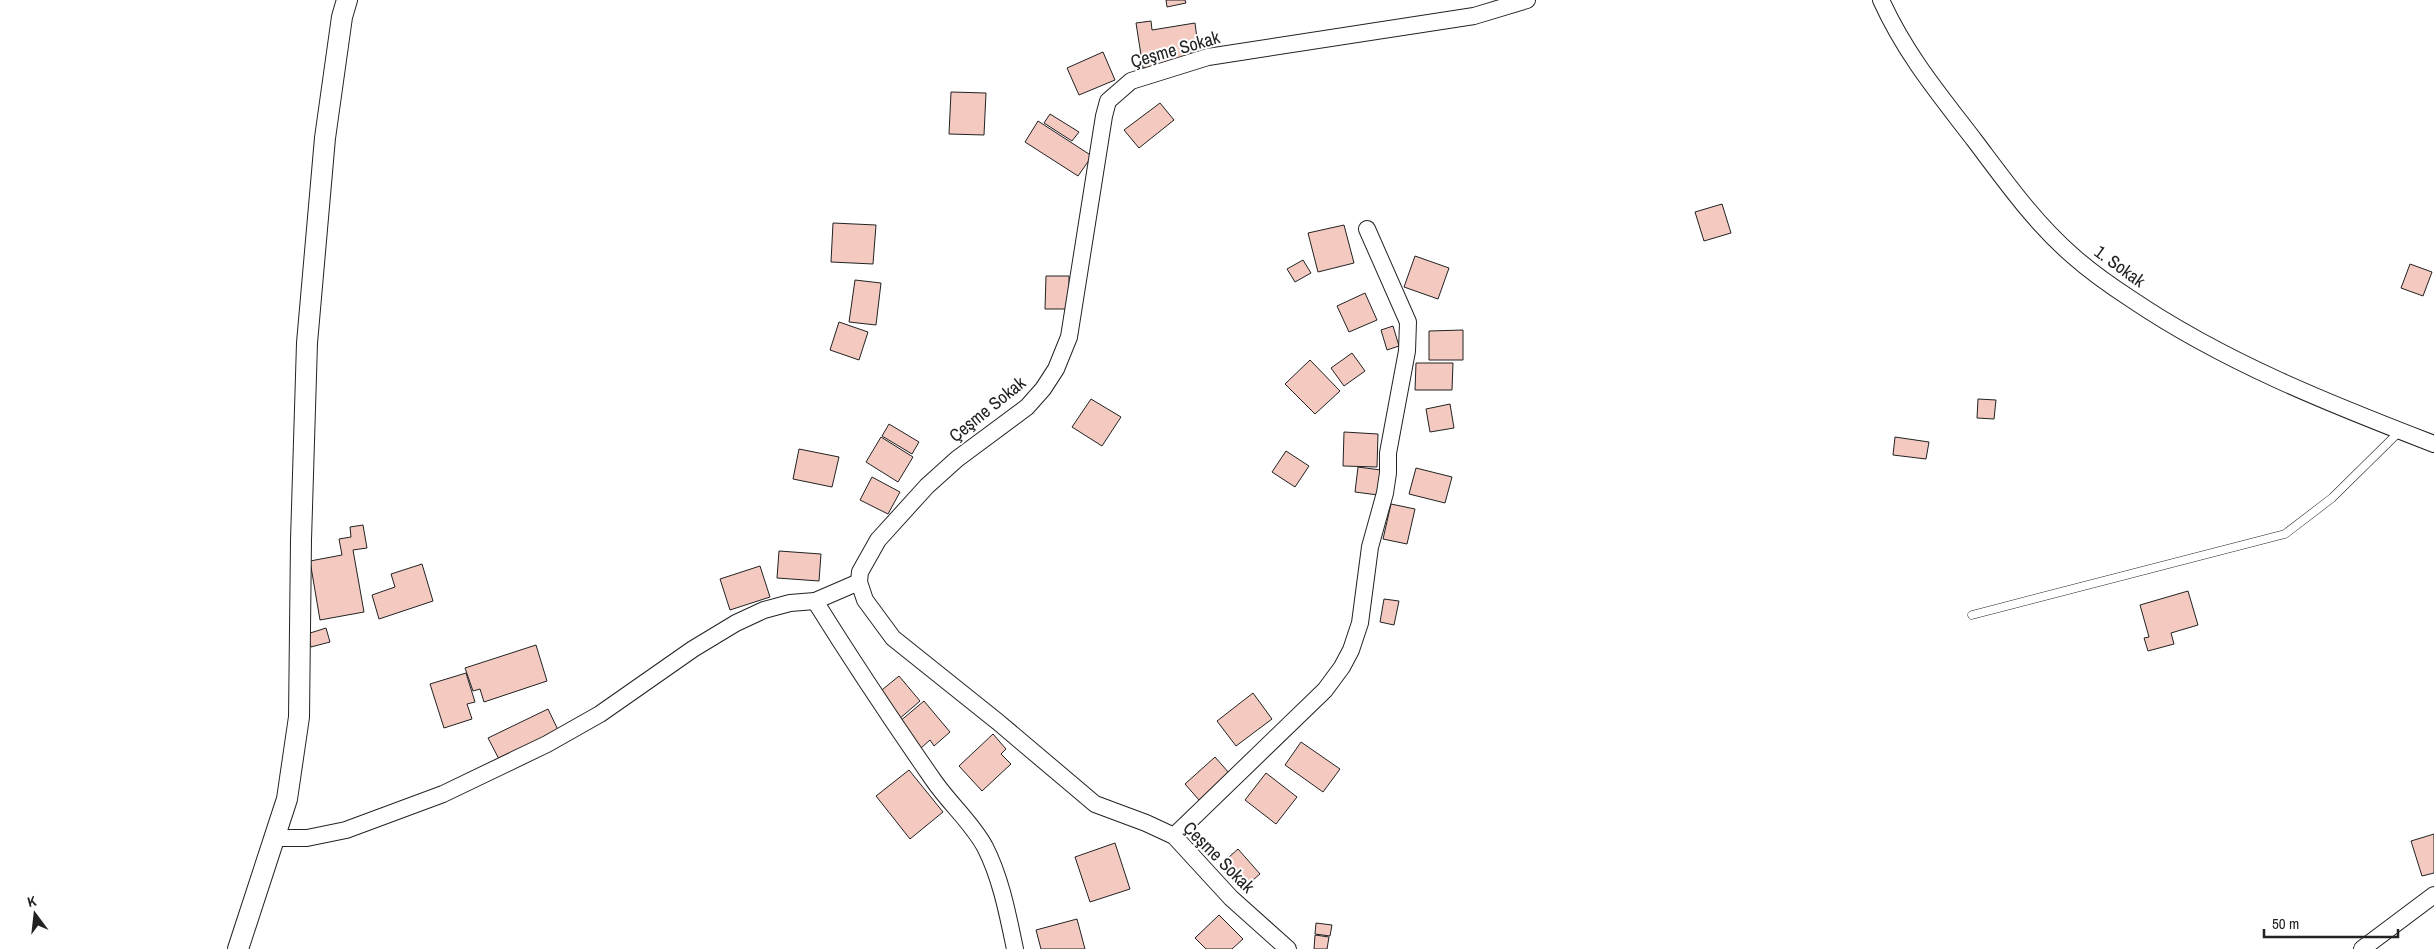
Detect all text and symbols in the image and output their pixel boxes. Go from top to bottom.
street label: Çeşme Sokak [1127,24,1223,74]
street label: 1. Sokak [2089,239,2151,293]
street label: Çeşme Sokak [943,370,1031,448]
street label: Çeşme Sokak [1178,816,1261,899]
north arrow [10,889,60,939]
text: K [25,891,39,911]
scale bar [2264,906,2398,938]
text: 50 m [2272,913,2299,934]

